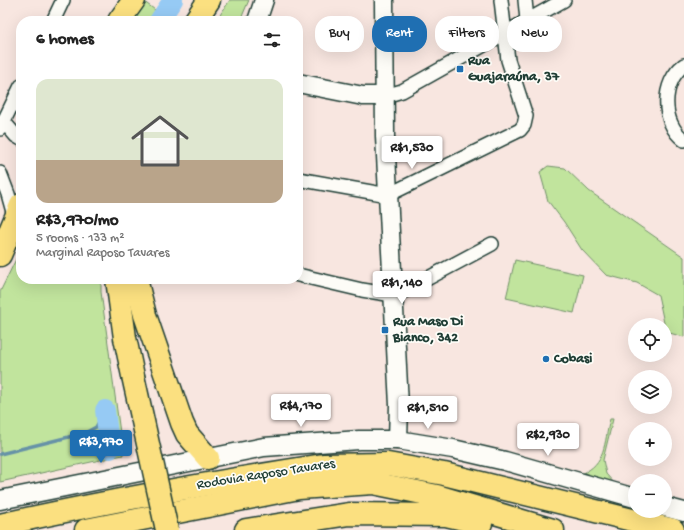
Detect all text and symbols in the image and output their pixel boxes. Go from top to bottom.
chip: Buy [315,16,364,52]
chip: Rent [372,16,427,52]
chip: Filters [435,16,499,52]
chip: New [507,16,562,52]
icon: filters [261,29,283,51]
text: 6 homes [36,30,94,50]
place label: Rua Guajaraúna, 37 [467,53,560,86]
marker: Rua Guajaraúna, 37 [455,64,465,74]
icon: home [124,105,196,177]
pin: R$1,530 [375,136,449,170]
text: R$1,530 [391,141,433,156]
text: R$3,970/mo [36,211,119,231]
text: 5 rooms · 133 m² [36,231,124,246]
text: Marginal Raposo Tavares [36,246,169,261]
pin: R$1,140 [365,271,439,305]
text: R$1,140 [382,276,422,291]
place label: Rua Maso Di Bianco, 342 [392,314,463,347]
map controls [628,318,672,518]
button: locate [628,318,672,362]
marker: Rua Maso Di Bianco, 342 [380,325,390,335]
place label: Cobasi [553,351,592,368]
marker: Cobasi [541,354,551,364]
button: layers [628,370,672,414]
pin: R$4,170 [264,394,338,428]
pin: R$1,510 [391,396,465,430]
text: R$4,170 [280,399,322,414]
text: R$1,510 [407,401,449,416]
button: + [628,422,672,466]
pin: R$2,930 [511,423,585,457]
text: R$2,930 [526,428,570,443]
pin: R$3,970 [64,430,138,464]
text: R$3,970 [79,435,123,450]
street label: Rodovia Raposo Tavares [196,456,337,494]
button: − [628,474,672,518]

